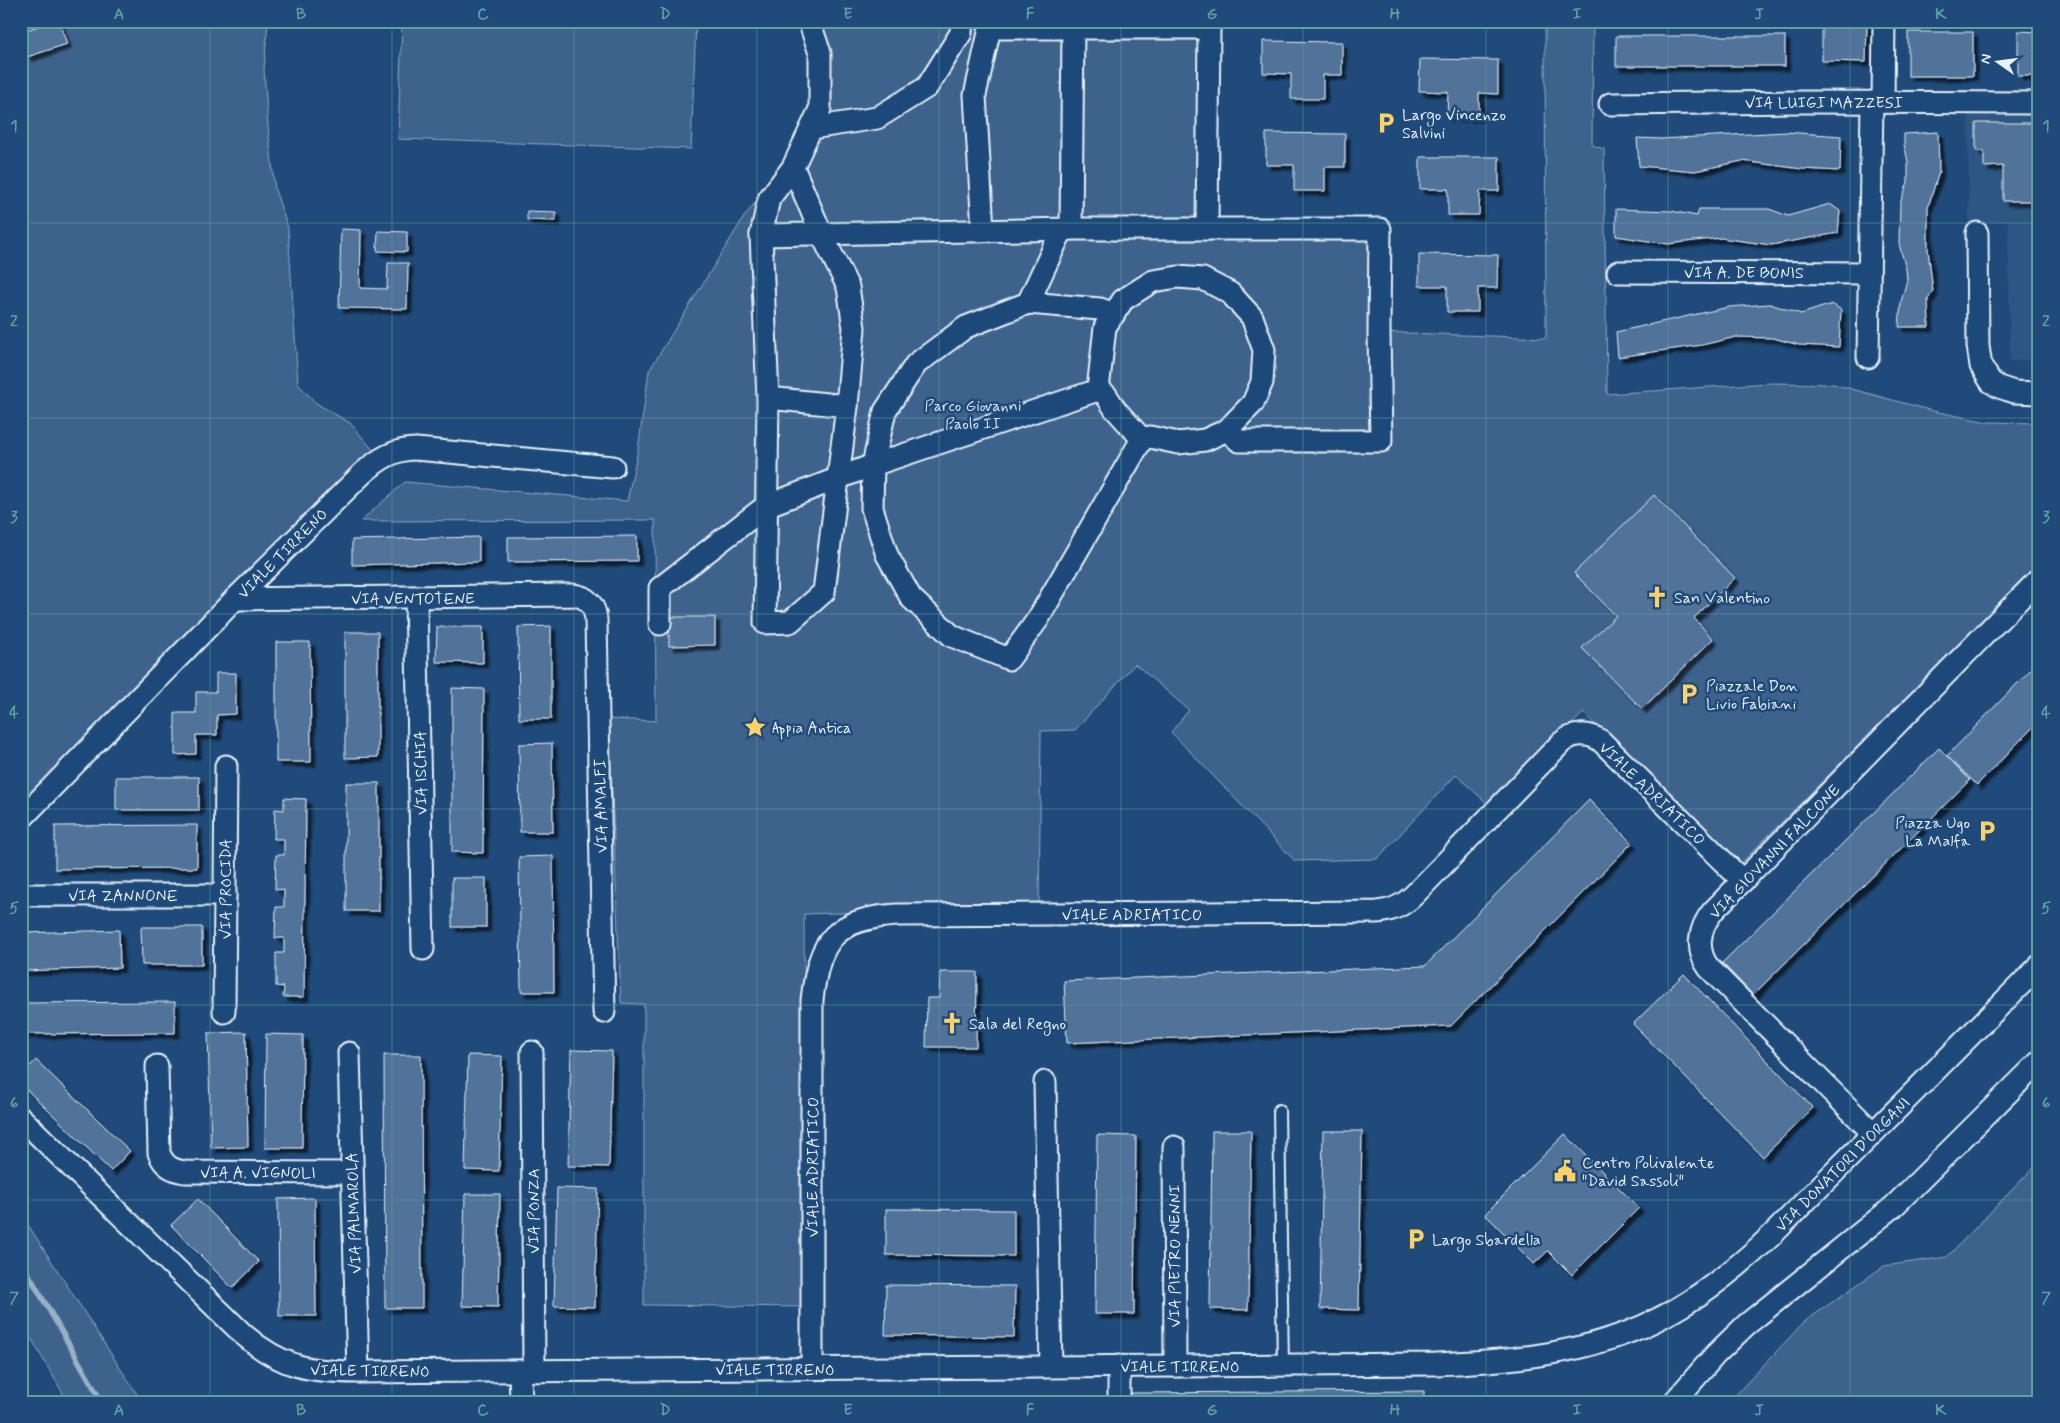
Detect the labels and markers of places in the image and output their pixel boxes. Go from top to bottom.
place label: Largo Vincenzo Salvini [1402,105,1506,144]
parking icon: Largo Vincenzo Salvini [1373,110,1399,136]
church icon: San Valentino [1644,584,1670,610]
place label: San Valentino [1674,588,1770,609]
place label: Piazzale Don Livio Fabiani [1706,676,1799,715]
parking icon: Piazzale Don Livio Fabiani [1676,681,1702,707]
place icon: Appia Antica [742,714,768,740]
place label: Appia Antica [772,718,851,740]
place label: Piazza Ugo La Malfa [1895,813,1970,852]
parking icon: Piazza Ugo La Malfa [1974,818,2000,844]
church icon: Sala del Regno [939,1010,965,1036]
place label: Sala del Regno [969,1014,1066,1036]
place label: Centro Polivalente "David Sassoli" [1582,1153,1715,1192]
public building icon: Centro Polivalente "David Sassoli" [1552,1158,1578,1184]
parking icon: Largo Sbardella [1403,1226,1429,1252]
place label: Largo Sbardella [1432,1230,1541,1252]

